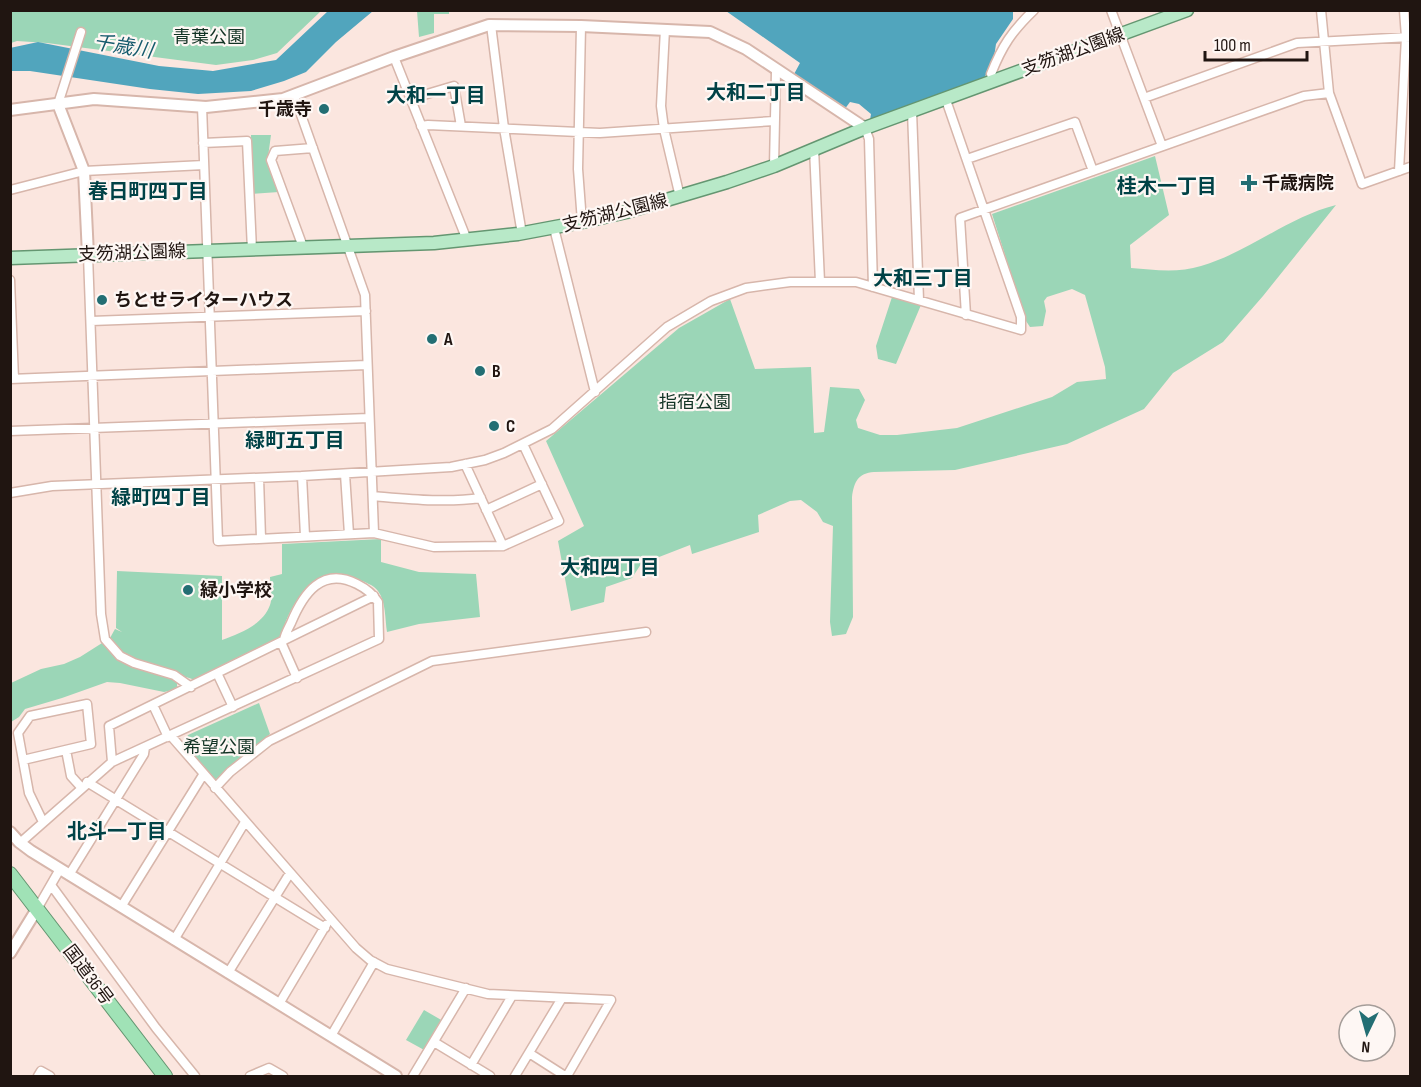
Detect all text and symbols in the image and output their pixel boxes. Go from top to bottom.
street label: 支笏湖公園線 [1019,24,1127,80]
scale bar [1205,24,1307,62]
park label: 青葉公園 [173,27,245,48]
water label: 千歳川 [91,30,156,64]
text: 100 m [1214,35,1251,56]
district label: 大和二丁目 [706,81,806,105]
district label: 大和一丁目 [386,84,486,108]
place label: 千歳寺 [258,99,312,120]
marker: 千歳寺 [317,102,331,116]
place label: 千歳病院 [1262,173,1334,194]
marker: 千歳病院 [1240,174,1258,192]
district label: 桂木一丁目 [1117,175,1217,199]
district label: 春日町四丁目 [88,180,208,204]
street label: 支笏湖公園線 [560,190,670,236]
street label: 支笏湖公園線 [78,241,186,265]
district label: 大和三丁目 [873,267,973,291]
place label: ちとせライターハウス [114,290,293,311]
marker: ちとせライターハウス [95,293,109,307]
place label: A [443,329,453,350]
marker: A [425,332,439,346]
place label: B [492,361,501,382]
marker: B [473,364,487,378]
park label: 指宿公園 [659,392,731,413]
place label: C [506,416,515,437]
marker: C [487,419,501,433]
district label: 緑町五丁目 [245,429,345,453]
district label: 緑町四丁目 [111,486,211,510]
district label: 大和四丁目 [560,556,660,580]
place label: 緑小学校 [200,580,272,601]
marker: 緑小学校 [181,583,195,597]
park label: 希望公園 [183,737,255,758]
district label: 北斗一丁目 [67,820,167,844]
street label: 国道36号 [59,941,117,1009]
north arrow [1337,1003,1397,1063]
text: N [1361,1037,1371,1056]

